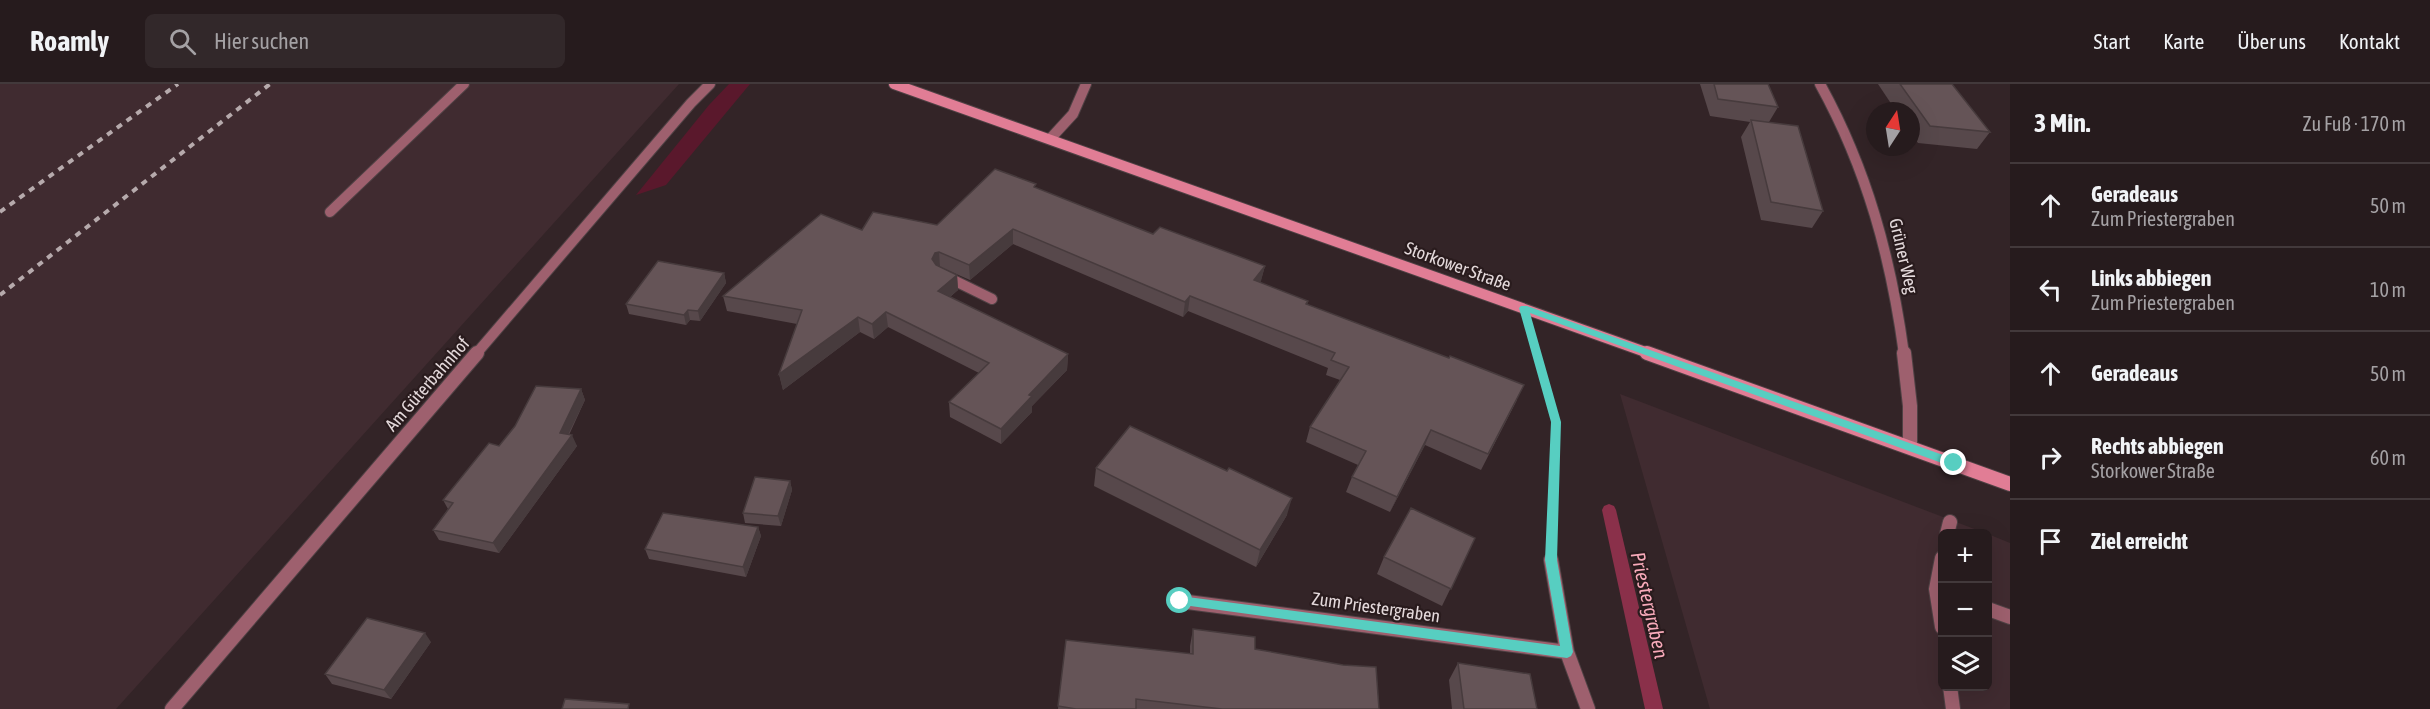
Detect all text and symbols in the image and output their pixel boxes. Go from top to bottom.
search box [145,14,565,68]
text: Roamly [30,25,109,57]
icon: search [166,25,199,58]
text: Hier suchen [214,28,309,54]
text: Start [2094,29,2130,53]
text: Karte [2163,29,2204,53]
text: Über uns [2237,29,2306,53]
text: Kontakt [2339,29,2400,53]
north arrow [1866,102,1920,156]
text: 3 Min. [2034,108,2090,138]
text: Zu Fuß · 170 m [2303,112,2406,135]
text: Geradeaus [2091,181,2178,207]
icon: ahead [2034,189,2067,222]
text: 50 m [2370,194,2406,217]
text: Zum Priestergraben [2091,207,2235,230]
street label: Grüner Weg [1885,216,1923,296]
street label: Storkower Straße [1402,237,1514,295]
text: Links abbiegen [2091,265,2212,291]
icon: left [2034,273,2067,306]
text: 10 m [2370,278,2406,301]
text: Zum Priestergraben [2091,291,2235,314]
street label: Am Güterbahnhof [381,333,473,435]
icon: ahead [2034,357,2067,390]
text: Geradeaus [2091,360,2178,386]
text: 50 m [2370,362,2406,385]
text: Rechts abbiegen [2091,433,2224,459]
icon: right [2034,441,2067,474]
text: 60 m [2370,446,2406,469]
route end [1940,449,1966,475]
text: Storkower Straße [2091,459,2215,482]
icon: arrive [2034,525,2067,558]
text: Ziel erreicht [2091,528,2188,554]
map controls [1938,529,1992,691]
button: + [1938,529,1992,583]
water label: Priestergraben [1627,549,1673,661]
button: − [1938,583,1992,637]
route start [1166,587,1192,613]
street label: Zum Priestergraben [1310,588,1442,626]
button: layers [1938,637,1992,691]

